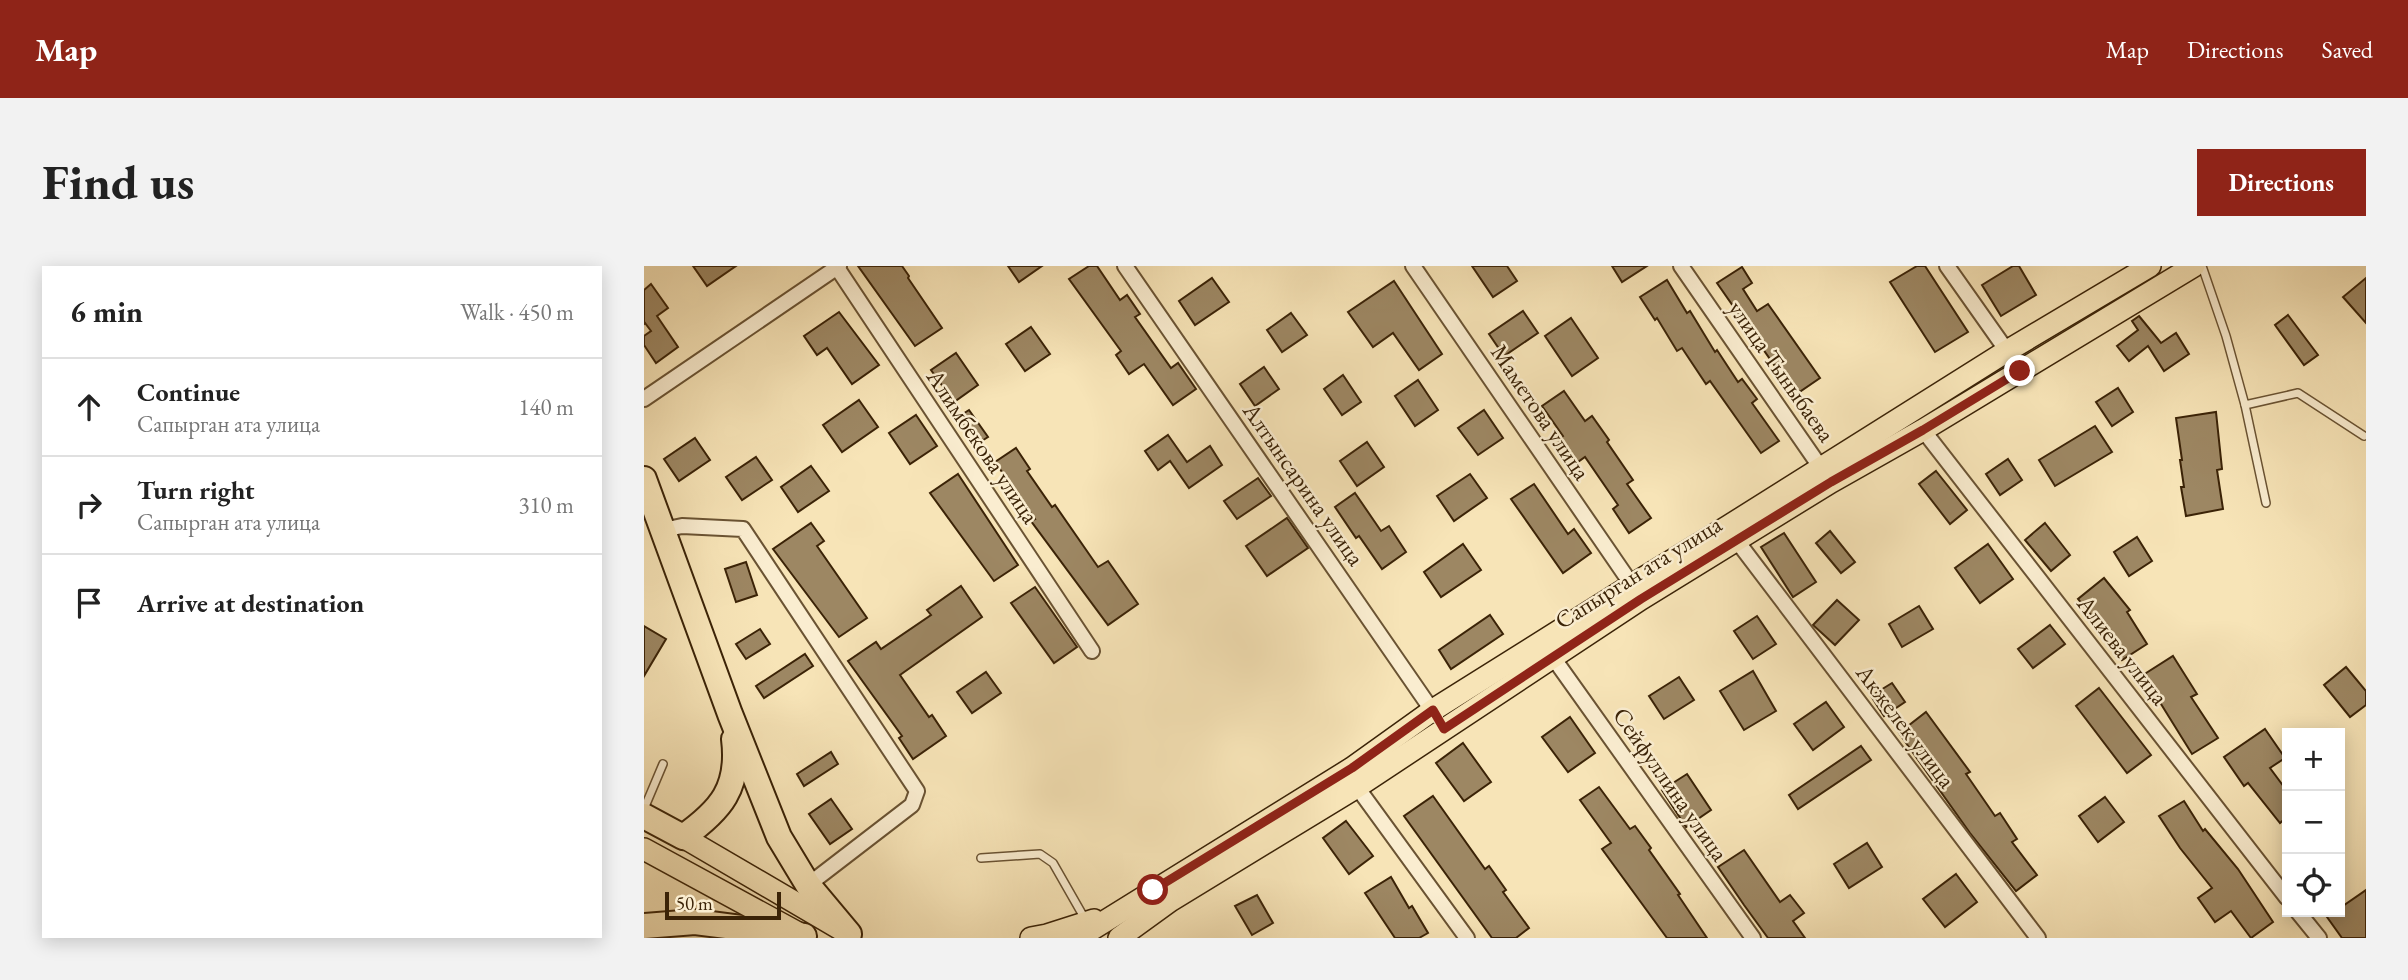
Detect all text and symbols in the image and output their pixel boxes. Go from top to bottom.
text: Map [35,28,97,71]
text: Map [2106,34,2149,65]
text: Directions [2187,34,2284,65]
text: Saved [2322,34,2373,65]
button: Directions [2197,149,2366,216]
text: Find us [42,150,194,214]
text: 6 min [70,292,143,331]
street label: улица Тыныбаева [1722,294,1843,448]
text: Walk · 450 m [460,297,574,327]
street label: Маметова улица [1484,338,1598,486]
route end [2004,355,2035,386]
street label: Алимбекова улица [919,362,1046,530]
text: Continue [137,375,240,409]
icon: ahead [70,388,108,426]
text: 140 m [518,392,574,422]
street label: Алтынсарина улица [1236,396,1372,572]
text: Сапырган ата улица [137,409,320,439]
text: Turn right [137,473,255,507]
icon: right [70,486,108,524]
text: 310 m [518,490,574,520]
text: Сапырган ата улица [137,507,320,537]
street label: Сапырган ата улица [1549,508,1728,636]
icon: arrive [70,584,108,622]
text: Arrive at destination [137,586,364,620]
street label: Алиева улица [2070,588,2176,711]
street label: Акжелек улица [1849,657,1963,794]
street label: Сейфуллина улица [1606,701,1736,867]
map controls [2282,728,2345,917]
button: + [2282,728,2345,791]
button: − [2282,791,2345,854]
button: locate [2282,854,2345,917]
route start [1137,874,1168,905]
scale bar [665,889,780,921]
text: 50 m [676,891,713,916]

